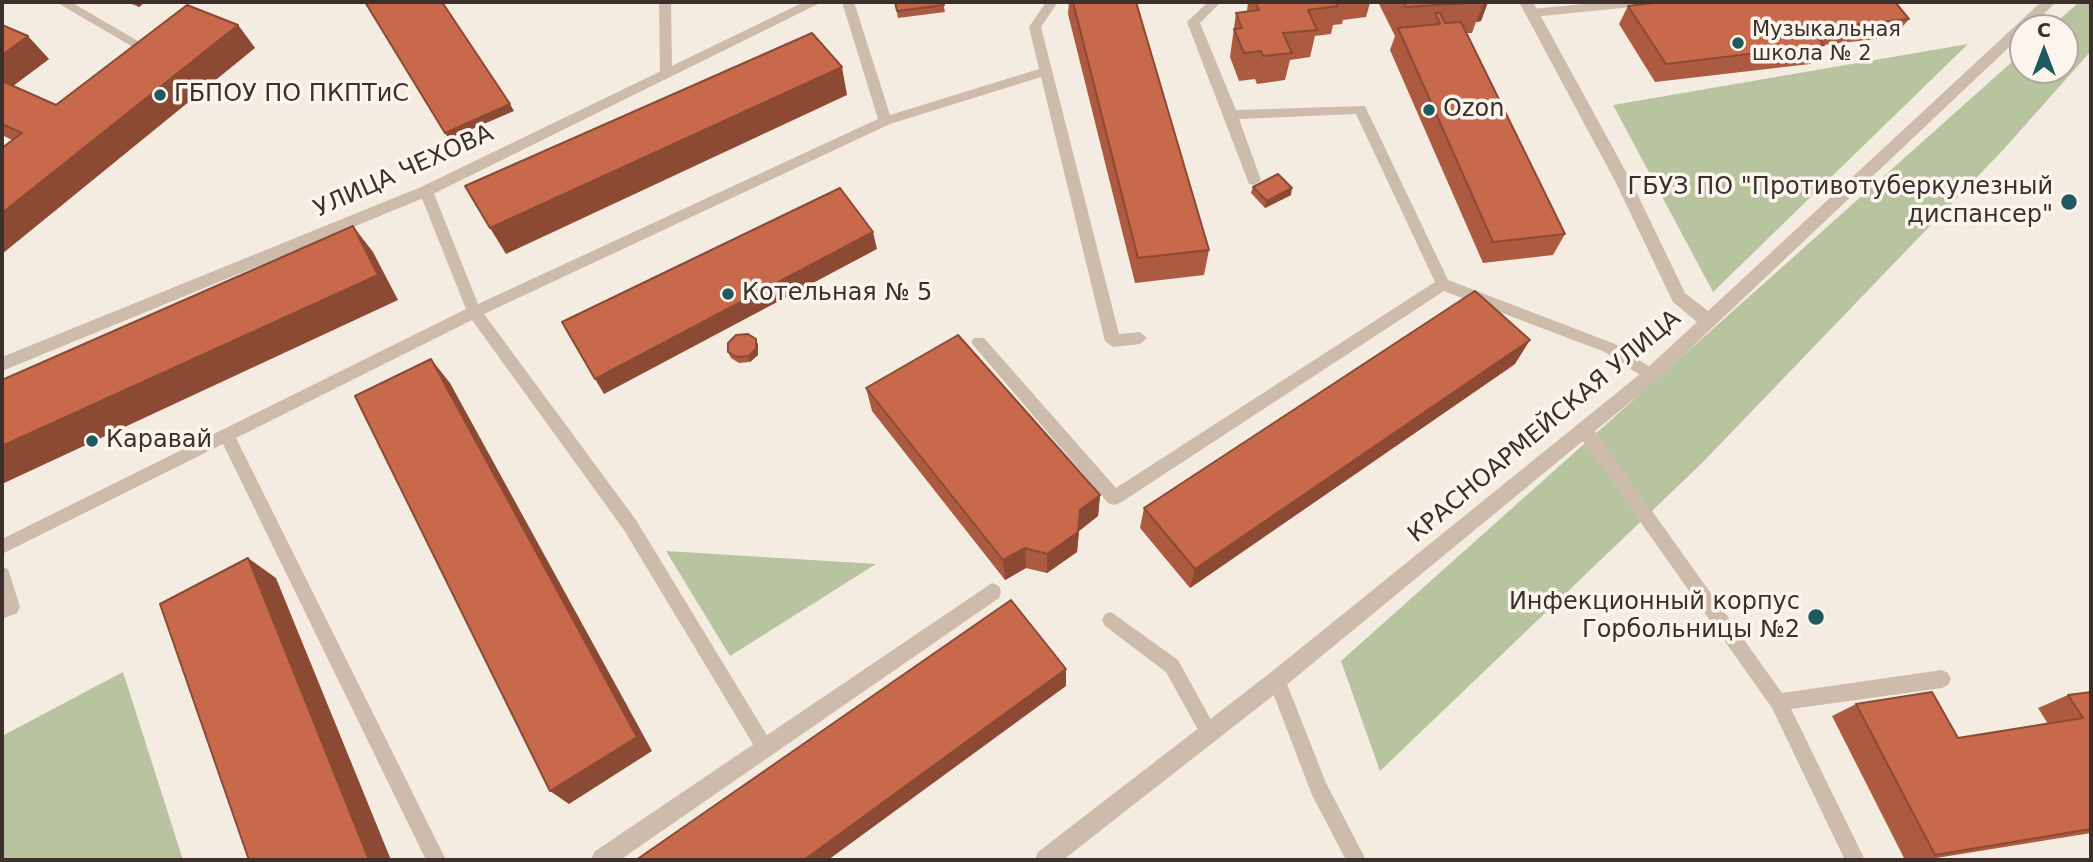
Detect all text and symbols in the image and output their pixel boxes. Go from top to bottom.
north arrow [2009,14,2079,84]
place label: Музыкальная школа № 2 [1752,18,1901,68]
text: С [2037,19,2051,41]
marker: Музыкальная школа № 2 [1730,35,1746,51]
place label: ГБПОУ ПО ПКПТиС [174,81,409,109]
marker: ГБПОУ ПО ПКПТиС [152,87,168,103]
place label: Ozon [1443,96,1504,124]
marker: Ozon [1421,102,1437,118]
street label: УЛИЦА ЧЕХОВА [310,120,498,224]
place label: ГБУЗ ПО "Противотуберкулезный диспансер" [1627,174,2053,230]
marker: ГБУЗ ПО "Противотуберкулезный диспансер" [2059,192,2079,212]
place label: Котельная № 5 [742,280,932,308]
marker: Котельная № 5 [720,286,736,302]
street label: КРАСНОАРМЕЙСКАЯ УЛИЦА [1403,305,1687,549]
place label: Каравай [106,427,212,455]
marker: Каравай [84,433,100,449]
place label: Инфекционный корпус Горбольницы №2 [1509,589,1800,645]
marker: Инфекционный корпус Горбольницы №2 [1806,607,1826,627]

